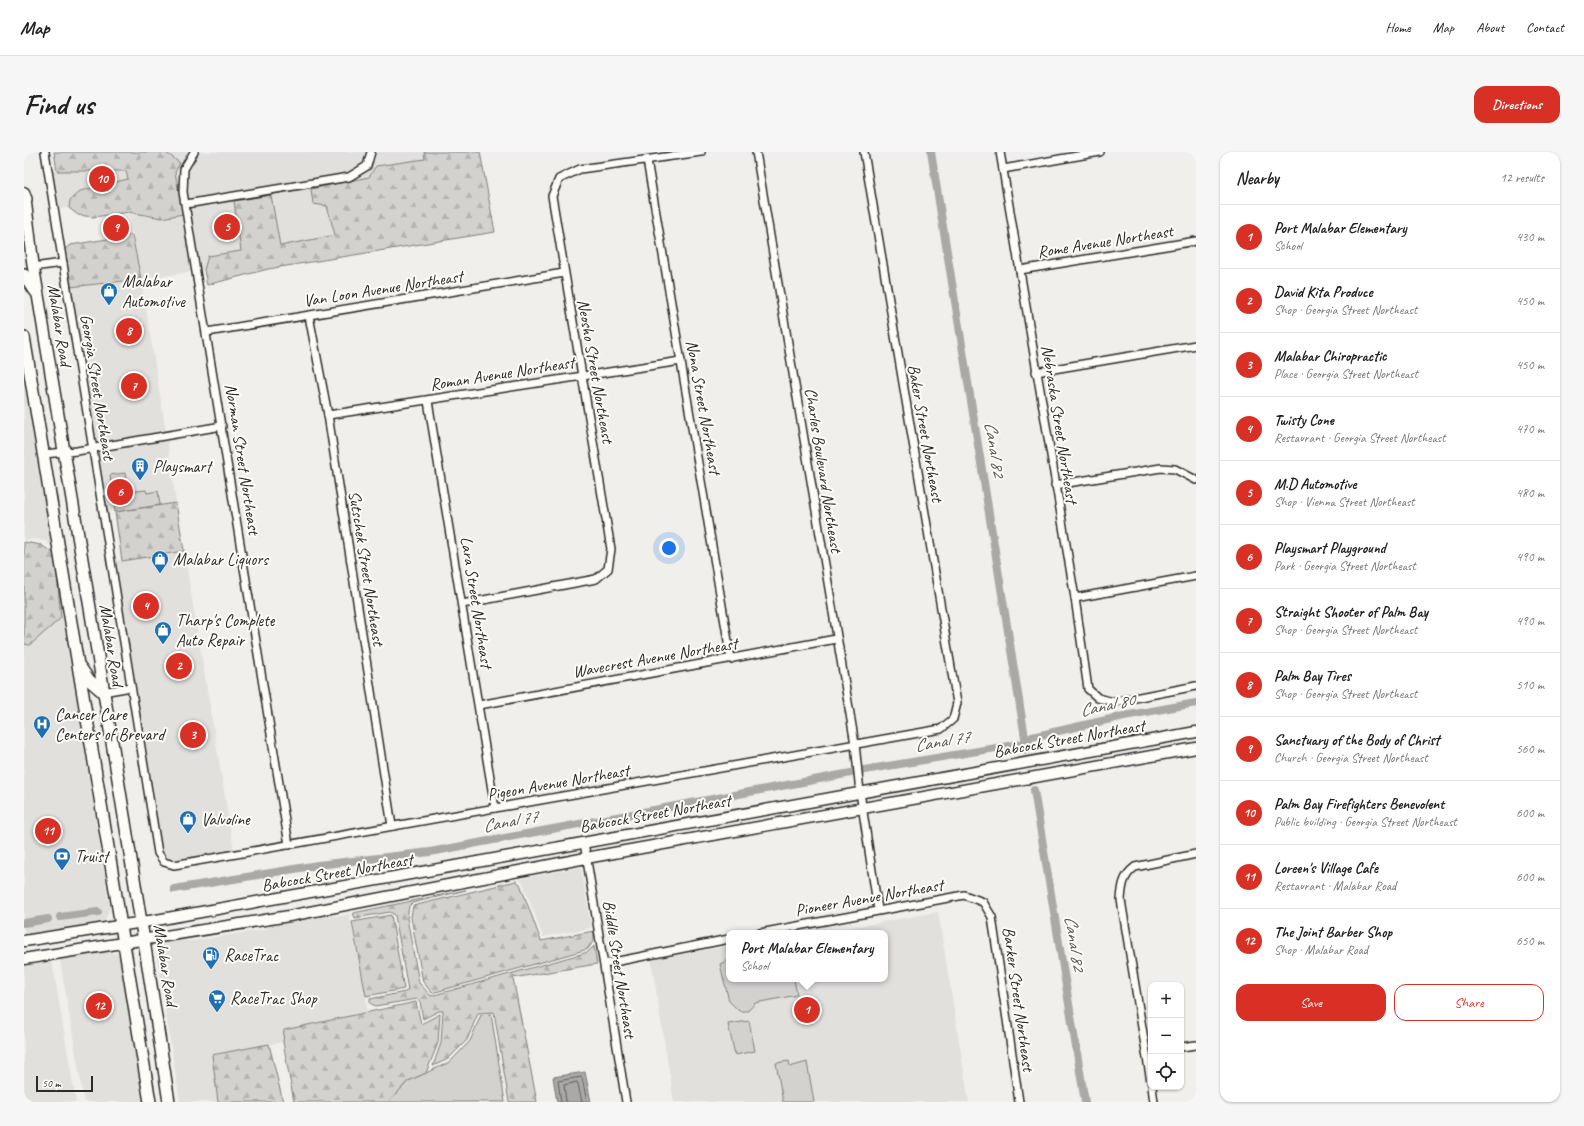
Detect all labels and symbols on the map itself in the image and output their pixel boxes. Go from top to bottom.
pin: 10 [89,164,115,194]
pin: 5 [214,212,240,242]
pin: 9 [103,213,129,243]
street label: Rome Avenue Northeast [1036,220,1177,263]
street label: Van Loon Avenue Northeast [302,265,466,311]
place label: Malabar Automotive [122,271,186,312]
shop icon: Malabar Automotive [99,281,119,306]
street label: Malabar Road [43,283,77,370]
street label: Neosho Street Northeast [573,298,619,447]
street label: Georgia Street Northeast [76,313,120,464]
pin: 8 [116,316,142,346]
street label: Nona Street Northeast [681,338,726,478]
street label: Nebraska Street Northeast [1037,344,1083,507]
street label: Roman Avenue Northeast [428,351,578,395]
street label: Baker Street Northeast [903,363,948,506]
pin: 7 [121,371,147,401]
street label: Norman Street Northeast [220,382,265,538]
street label: Charles Boulevard Northeast [800,386,847,556]
water label: Canal 82 [980,420,1011,481]
building icon: Playsmart [130,456,150,481]
place label: Playsmart [153,456,213,477]
pin: 6 [107,477,133,507]
street label: Sutschek Street Northeast [344,489,389,649]
street label: Lara Street Northeast [456,535,498,672]
your location [659,538,679,558]
shop icon: Malabar Liquors [150,549,170,574]
place label: Malabar Liquors [173,549,270,570]
pin: 4 [133,591,159,621]
street label: Malabar Road [95,603,129,690]
place label: Tharp's Complete Auto Repair [176,610,276,651]
shop icon: Tharp's Complete Auto Repair [153,620,173,645]
street label: Wavecrest Avenue Northeast [571,632,741,682]
pin: 2 [166,651,192,681]
water label: Canal 80 [1078,688,1140,722]
place label: Cancer Care Centers of Brevard [55,704,166,745]
hospital icon: Cancer Care Centers of Brevard [32,714,52,739]
street label: Babcock Street Northeast [992,714,1148,762]
pin: 3 [180,720,206,750]
water label: Canal 77 [913,725,975,757]
street label: Pigeon Avenue Northeast [486,759,633,805]
street label: Babcock Street Northeast [578,789,734,837]
water label: Canal 77 [481,804,543,837]
shop icon: Valvoline [178,809,198,834]
place label: Valvoline [201,809,251,830]
pin: 11 [35,816,61,846]
bank icon: Truist [52,846,72,871]
place label: Truist [75,846,111,867]
street label: Babcock Street Northeast [260,848,416,896]
street label: Pioneer Avenue Northeast [794,874,947,921]
street label: Biddle Street Northeast [598,899,641,1042]
water label: Canal 82 [1060,914,1091,975]
street label: Malabar Road [149,923,183,1010]
street label: Barker Street Northeast [998,926,1039,1075]
fuel station icon: RaceTrac [201,945,221,970]
place label: RaceTrac [224,945,279,966]
supermarket icon: RaceTrac Shop [207,988,227,1013]
place label: RaceTrac Shop [230,988,318,1009]
pin: 12 [86,991,112,1021]
pin: 1 [794,995,820,1025]
scale bar [36,1074,93,1093]

